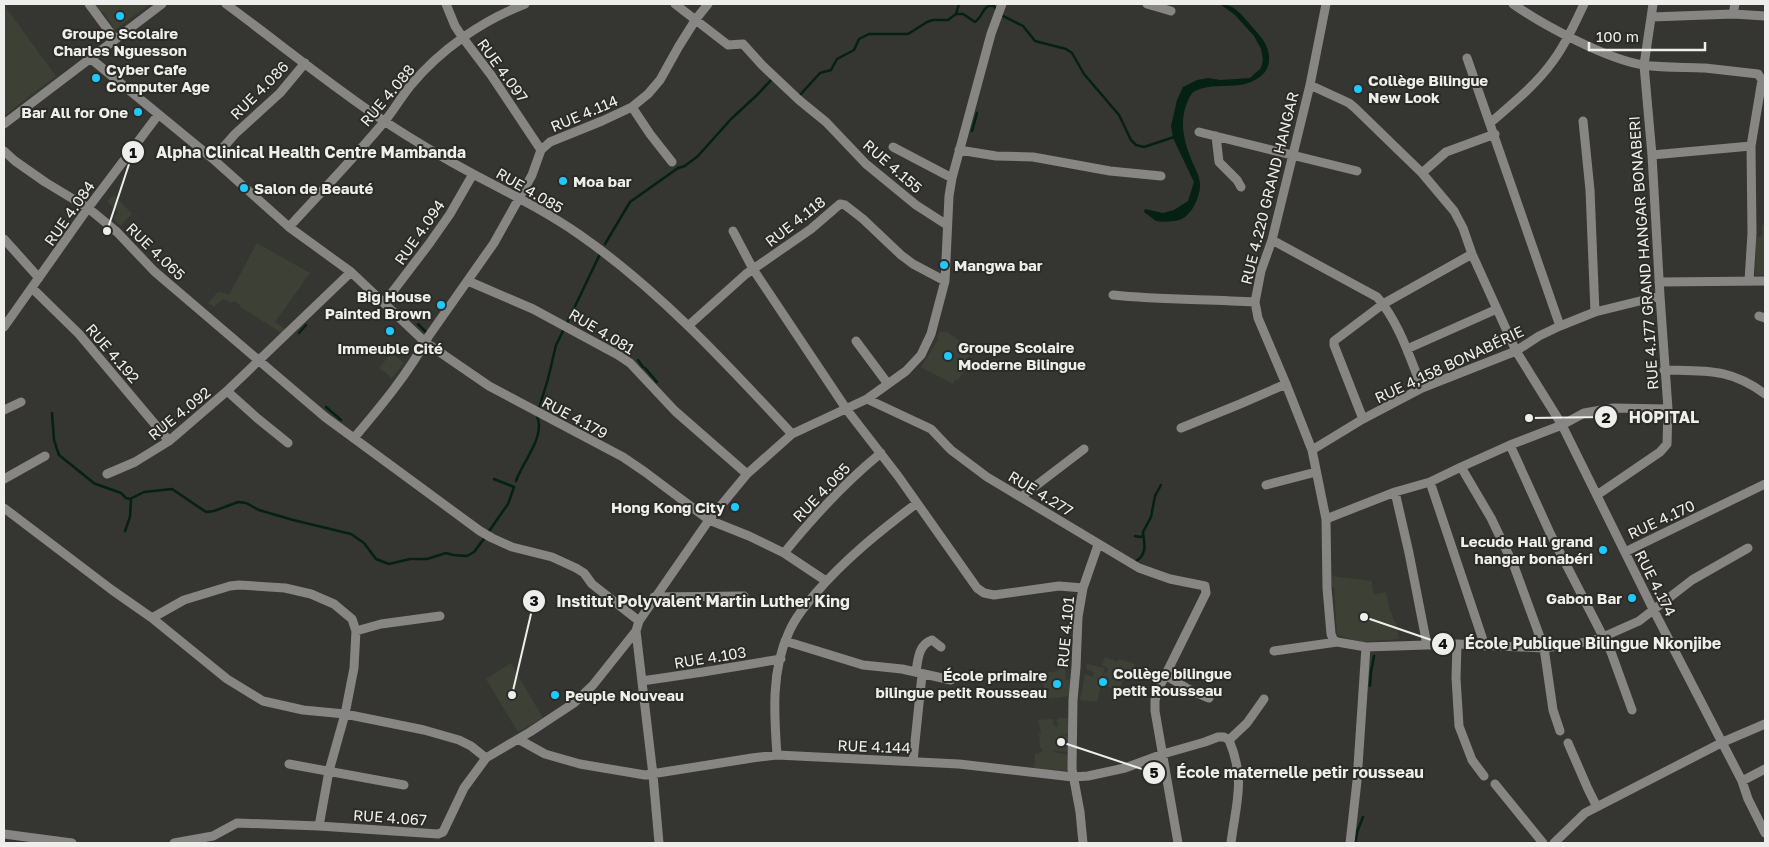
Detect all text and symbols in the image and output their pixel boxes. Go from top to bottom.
marker: Groupe Scolaire Charles Nguesson [114,10,126,22]
scale bar [1589,20,1705,52]
place label: Groupe Scolaire Charles Nguesson [53,24,187,59]
text: 100 m [1596,27,1639,45]
street label: RUE 4.097 [474,35,532,105]
street label: RUE 4.086 [226,57,292,123]
place label: Cyber Cafe Computer Age [106,60,210,95]
street label: RUE 4.088 [356,60,418,130]
place label: Collège Bilingue New Look [1368,71,1488,106]
marker: Cyber Cafe Computer Age [90,72,102,84]
marker: Collège Bilingue New Look [1352,83,1364,95]
street label: RUE 4.220 GRAND HANGAR [1236,90,1302,286]
street label: RUE 4.114 [548,91,620,135]
place label: Bar All for One [21,103,128,121]
marker: Bar All for One [132,106,144,118]
street label: RUE 4.177 GRAND HANGAR BONABERI [1624,115,1662,391]
street label: RUE 4.155 [860,136,926,196]
callout: Alpha Clinical Health Centre Mambanda [121,137,476,168]
text: Alpha Clinical Health Centre Mambanda [156,142,466,162]
text: 1 [129,143,137,161]
street label: RUE 4.085 [493,164,567,216]
place label: Moa bar [573,172,632,190]
marker: Moa bar [557,175,569,187]
street label: RUE 4.084 [40,177,98,249]
place label: Salon de Beauté [254,179,373,197]
marker: Salon de Beauté [238,182,250,194]
street label: RUE 4.118 [761,192,829,250]
street label: RUE 4.094 [390,196,448,268]
street label: RUE 4.065 [123,219,189,283]
place label: Mangwa bar [954,256,1043,274]
marker: Mangwa bar [938,259,950,271]
place label: Big House Painted Brown [325,287,431,322]
marker: Big House Painted Brown [435,299,447,311]
street label: RUE 4.081 [566,304,638,358]
street label: RUE 4.192 [82,320,144,386]
street label: RUE 4,158 BONABÉRIE [1372,322,1526,406]
marker: Immeuble Cité [384,325,396,337]
place label: Groupe Scolaire Moderne Bilingue [958,338,1086,373]
place label: Immeuble Cité [337,339,443,357]
marker: Groupe Scolaire Moderne Bilingue [942,350,954,362]
street label: RUE 4.092 [144,383,214,443]
street label: RUE 4.179 [539,392,611,442]
callout: HOPITAL [1594,402,1709,433]
text: HOPITAL [1629,407,1699,427]
text: 2 [1601,408,1611,426]
street label: RUE 4.065 [789,459,853,525]
street label: RUE 4.277 [1005,467,1077,519]
street label: RUE 4.170 [1625,496,1697,542]
place label: Hong Kong City [611,498,725,516]
marker: Hong Kong City [729,501,741,513]
place label: Lecudo Hall grand hangar bonabéri [1460,532,1593,567]
marker: Lecudo Hall grand hangar bonabéri [1597,544,1609,556]
street label: RUE 4.174 [1632,547,1680,619]
callout: Institut Polyvalent Martin Luther King [521,586,860,617]
place label: Gabon Bar [1546,589,1622,607]
text: 3 [529,591,539,609]
text: Institut Polyvalent Martin Luther King [556,591,850,611]
marker: Gabon Bar [1626,592,1638,604]
street label: RUE 4.101 [1053,596,1077,668]
callout: École Publique Bilingue Nkonjibe [1430,628,1732,659]
text: École Publique Bilingue Nkonjibe [1465,633,1721,653]
text: 4 [1438,634,1448,652]
street label: RUE 4.103 [673,642,747,672]
place label: Collège bilingue petit Rousseau [1113,664,1232,699]
place label: École primaire bilingue petit Rousseau [875,666,1047,701]
marker: Collège bilingue petit Rousseau [1097,676,1109,688]
marker: École primaire bilingue petit Rousseau [1051,678,1063,690]
place label: Peuple Nouveau [565,686,684,704]
marker: Peuple Nouveau [549,689,561,701]
street label: RUE 4.144 [837,736,911,756]
callout: École maternelle petir rousseau [1141,757,1434,788]
text: École maternelle petir rousseau [1176,762,1424,782]
text: 5 [1149,763,1159,781]
street label: RUE 4.067 [353,805,428,829]

